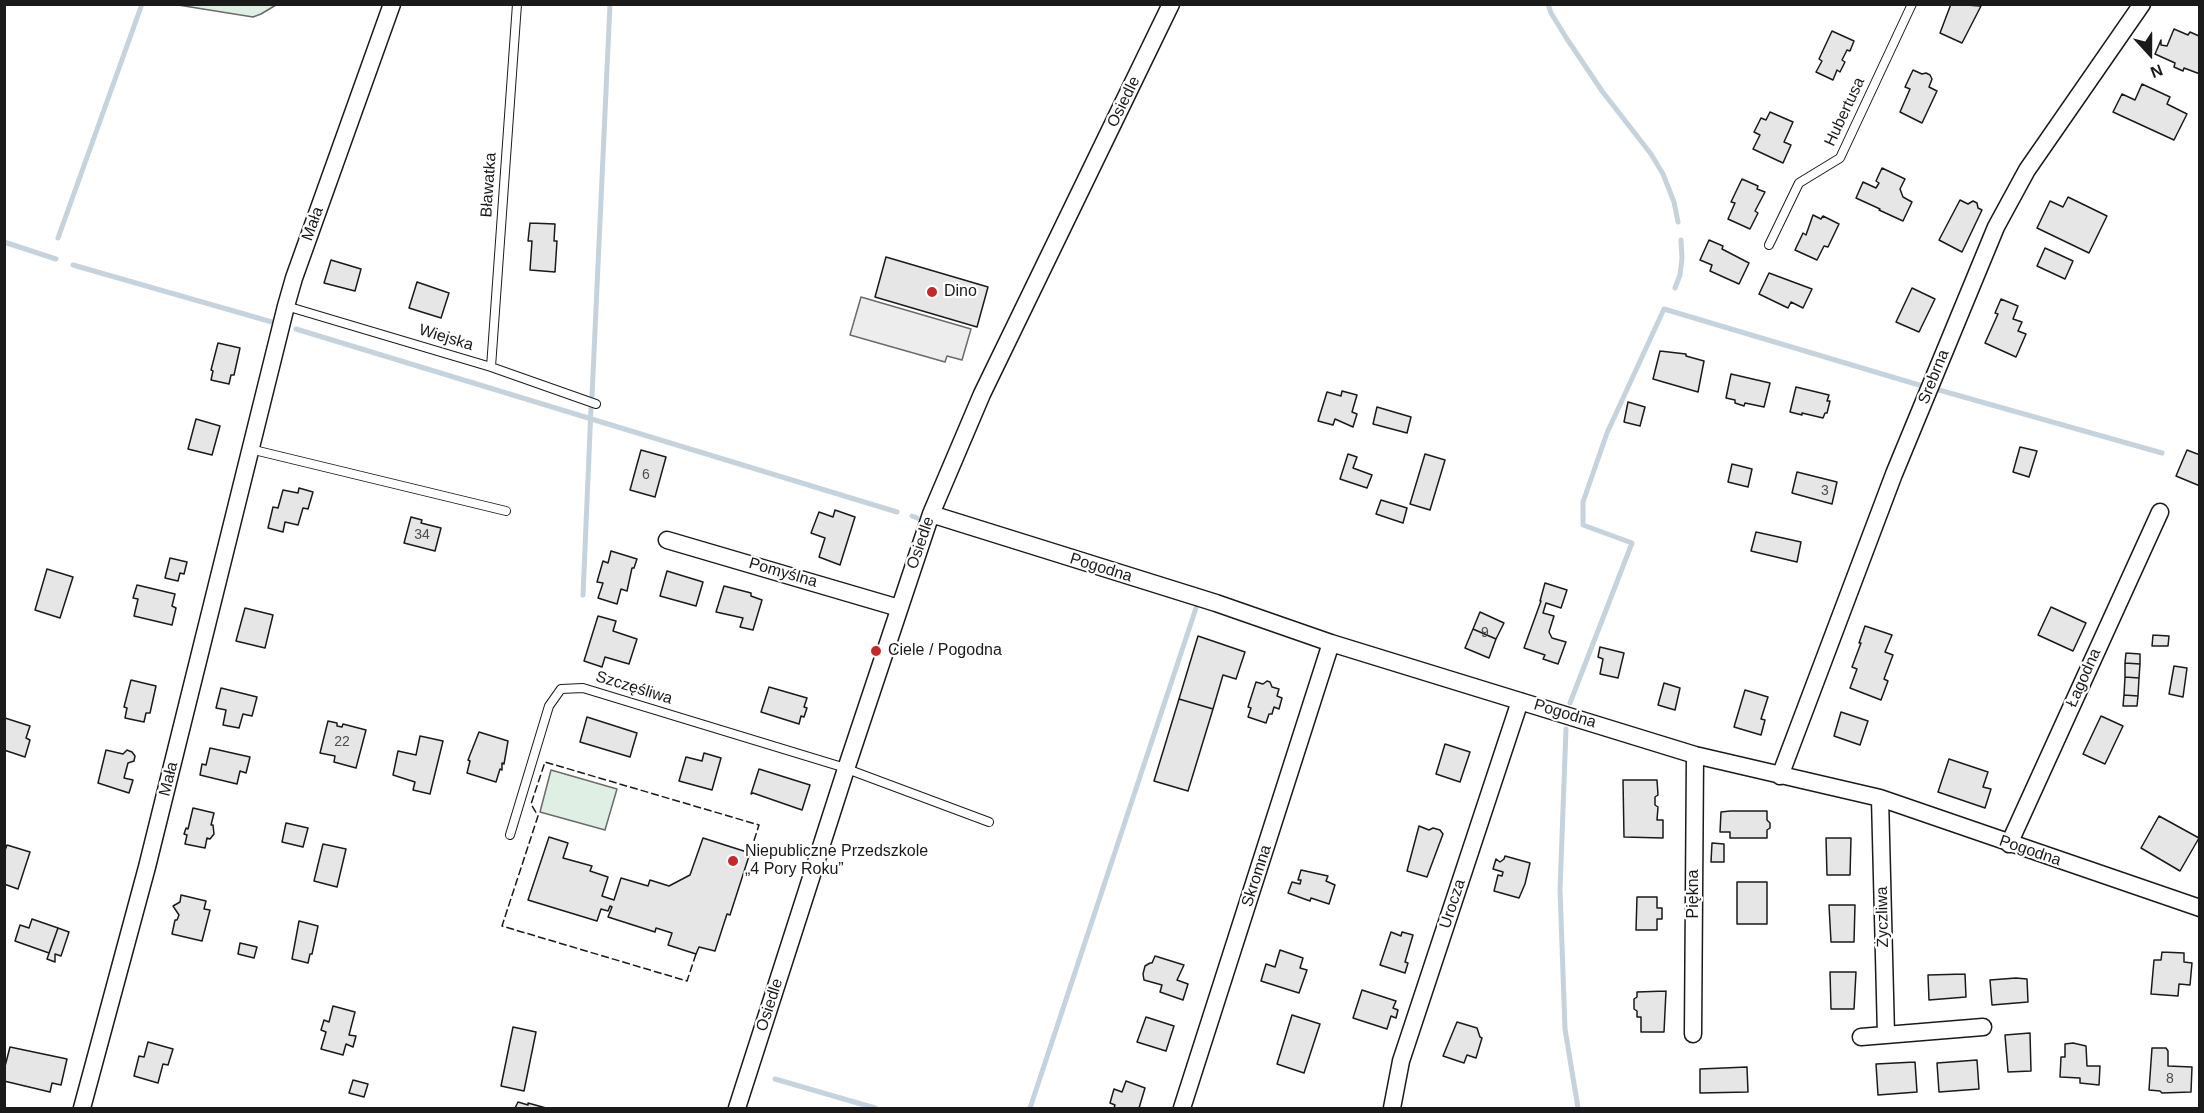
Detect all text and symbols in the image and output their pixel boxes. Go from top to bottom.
north arrow [2120,24,2180,84]
text: N [2148,61,2165,81]
street label: Osiedle [1103,73,1145,131]
street label: Hubertusa [1821,74,1869,150]
street label: Bławatka [477,152,501,218]
street label: Mała [298,204,328,244]
place label: Dino [944,282,977,302]
marker: Dino [925,285,939,299]
street label: Wiejska [416,321,476,355]
street label: Srebrna [1914,347,1954,407]
house number: 6 [642,467,650,483]
house number: 3 [1821,483,1829,499]
street label: Osiedle [903,514,939,572]
house number: 34 [414,527,430,543]
street label: Pogodna [1068,549,1134,587]
street label: Pomyślna [747,554,819,592]
house number: 9 [1481,625,1489,641]
place label: Ciele / Pogodna [888,641,1002,661]
marker: Ciele / Pogodna [869,644,883,658]
street label: Łagodna [2063,646,2105,710]
street label: Szczęśliwa [593,667,675,709]
street label: Pogodna [1532,695,1598,733]
house number: 22 [334,734,350,750]
street label: Mała [155,760,183,798]
street label: Pogodna [1997,831,2063,871]
place label: Niepubliczne Przedszkole „4 Pory Roku” [745,842,928,880]
street label: Skromna [1238,843,1276,909]
marker: Niepubliczne Przedszkole „4 Pory Roku” [726,854,740,868]
street label: Piękna [1684,870,1704,918]
street label: Urocza [1436,877,1470,931]
street label: Życzliwa [1873,886,1893,948]
street label: Osiedle [752,976,788,1034]
house number: 8 [2166,1071,2174,1087]

